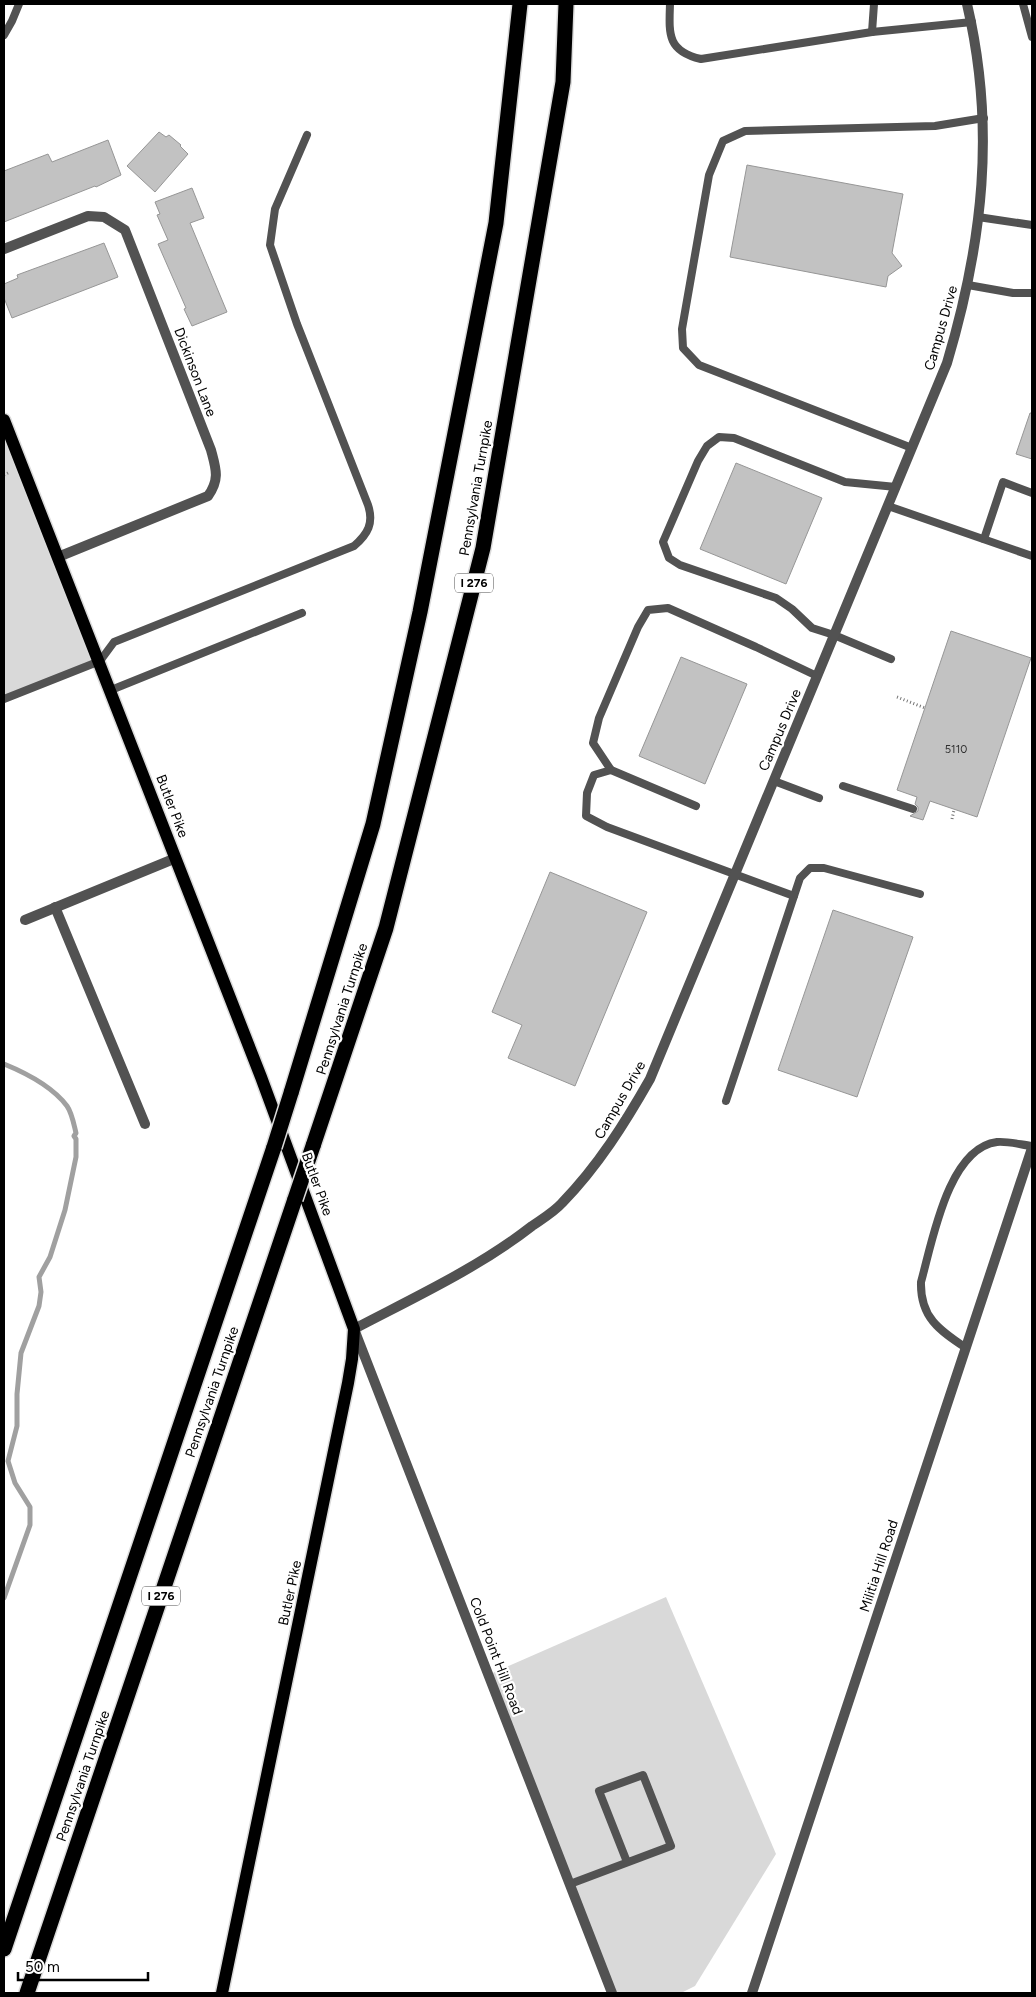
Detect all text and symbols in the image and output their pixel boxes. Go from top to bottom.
street label: Campus Drive [921,283,961,372]
street label: Dickinson Lane [170,325,220,419]
street label: Pennsylvania Turnpike [456,419,496,557]
road number: I 276 [455,574,493,592]
street label: Campus Drive [755,686,805,774]
house number: 5110 [945,743,967,756]
street label: Butler Pike [152,772,192,840]
street label: Pennsylvania Turnpike [313,941,371,1077]
street label: Campus Drive [591,1058,649,1142]
street label: Butler Pike [298,1150,336,1218]
street label: Pennsylvania Turnpike [182,1324,243,1460]
street label: Militia Hill Road [856,1518,902,1614]
street label: Butler Pike [275,1559,305,1627]
road number: I 276 [142,1586,180,1605]
street label: Cold Point Hill Road [466,1595,526,1717]
street label: Pennsylvania Turnpike [53,1708,114,1844]
scale bar [18,1950,148,1982]
text: 50 m [25,1958,60,1976]

